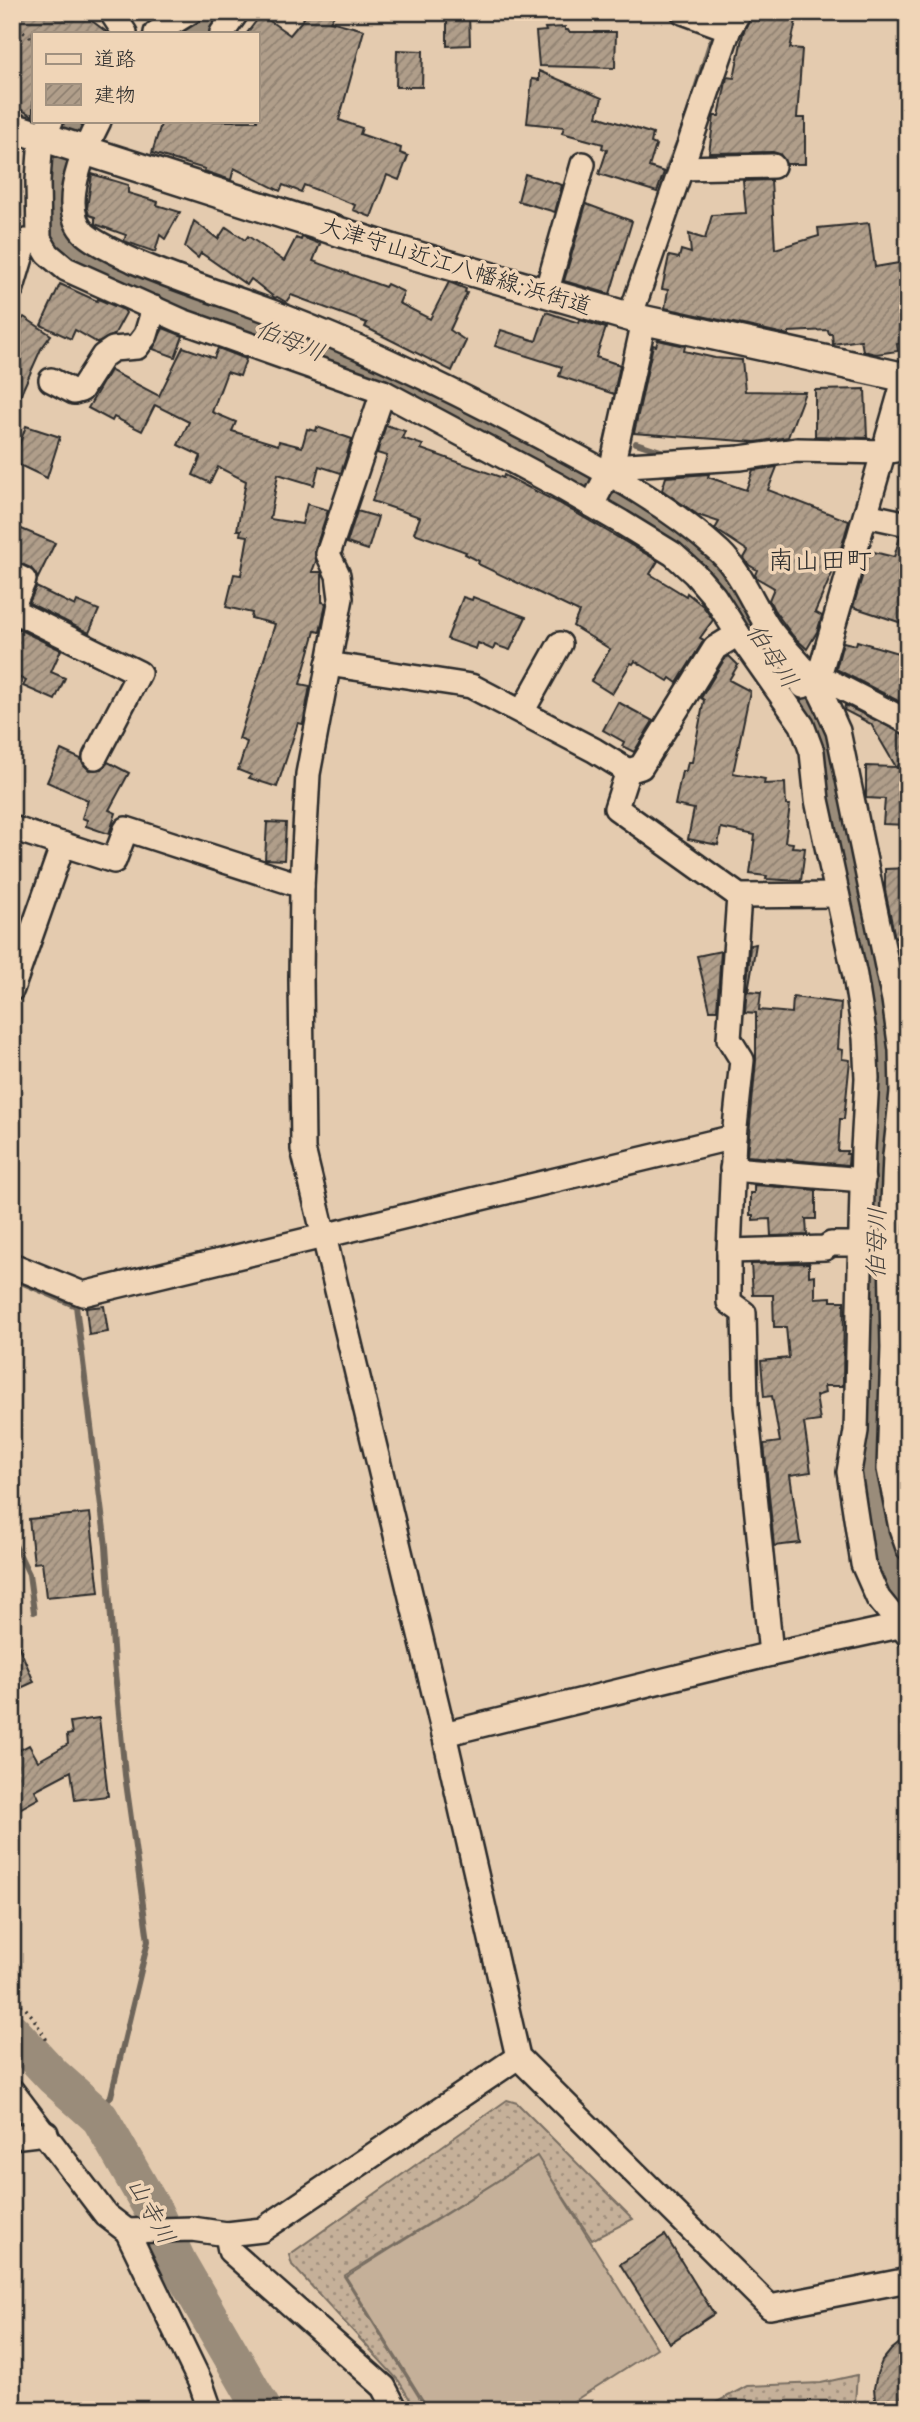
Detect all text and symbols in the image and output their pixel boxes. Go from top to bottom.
legend [32,32,259,122]
text: 道路 [94,46,136,73]
text: 建物 [94,82,136,109]
street label: 大津守山近江八幡線;浜街道 [317,211,595,321]
water label: 伯母川 [251,314,329,368]
district label: 南山田町 [768,545,872,577]
water label: 伯母川 [740,618,804,694]
water label: 伯母川 [862,1207,892,1279]
water label: 山寺川 [121,2172,181,2250]

